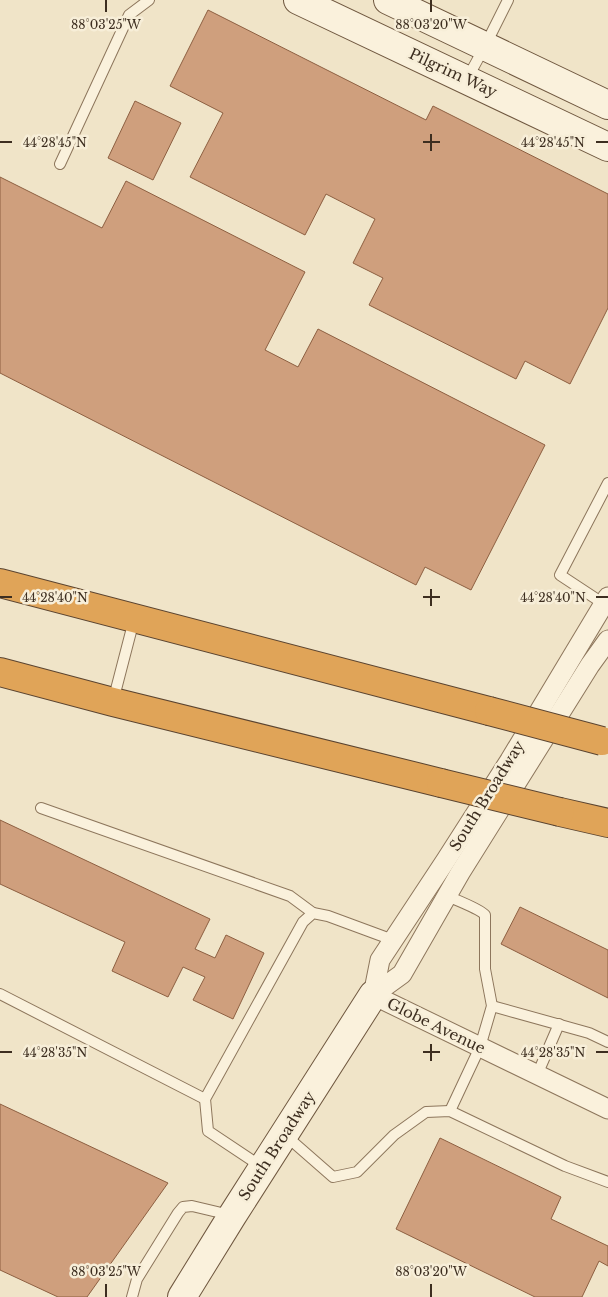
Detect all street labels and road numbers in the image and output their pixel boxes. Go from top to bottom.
street label: Pilgrim Way [406,44,501,101]
street label: South Broadway [445,737,528,854]
street label: Globe Avenue [384,994,488,1058]
street label: South Broadway [234,1087,319,1204]

